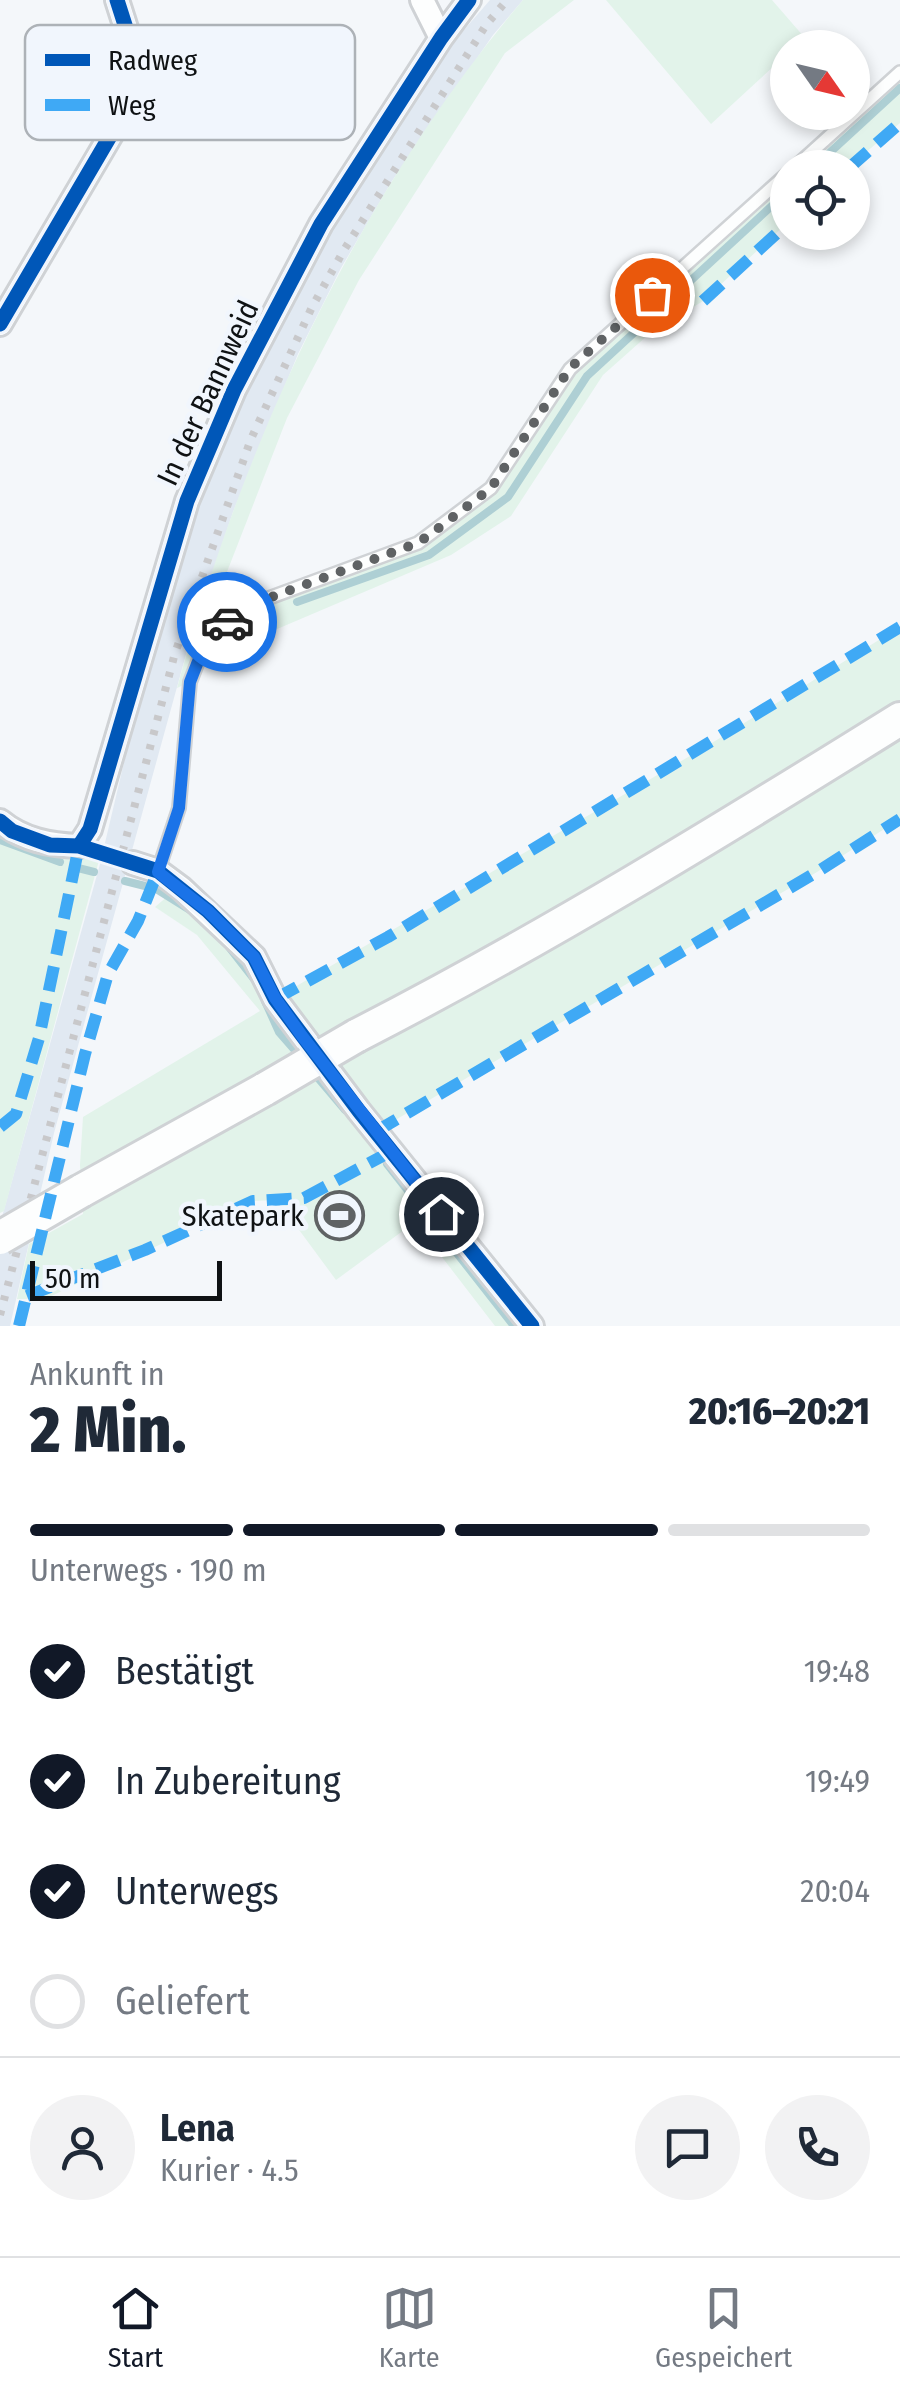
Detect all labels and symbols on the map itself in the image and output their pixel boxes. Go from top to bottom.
legend [25,25,355,140]
north arrow [770,30,870,130]
text: Radweg [108,44,198,77]
text: Weg [108,89,157,122]
pin [610,253,695,338]
street label: In der Bannweid [149,295,267,491]
courier [177,572,277,672]
pin [399,1172,484,1257]
sports icon: Skatepark [313,1190,365,1242]
place label: Skatepark [182,1198,304,1234]
scale bar [30,1256,222,1300]

